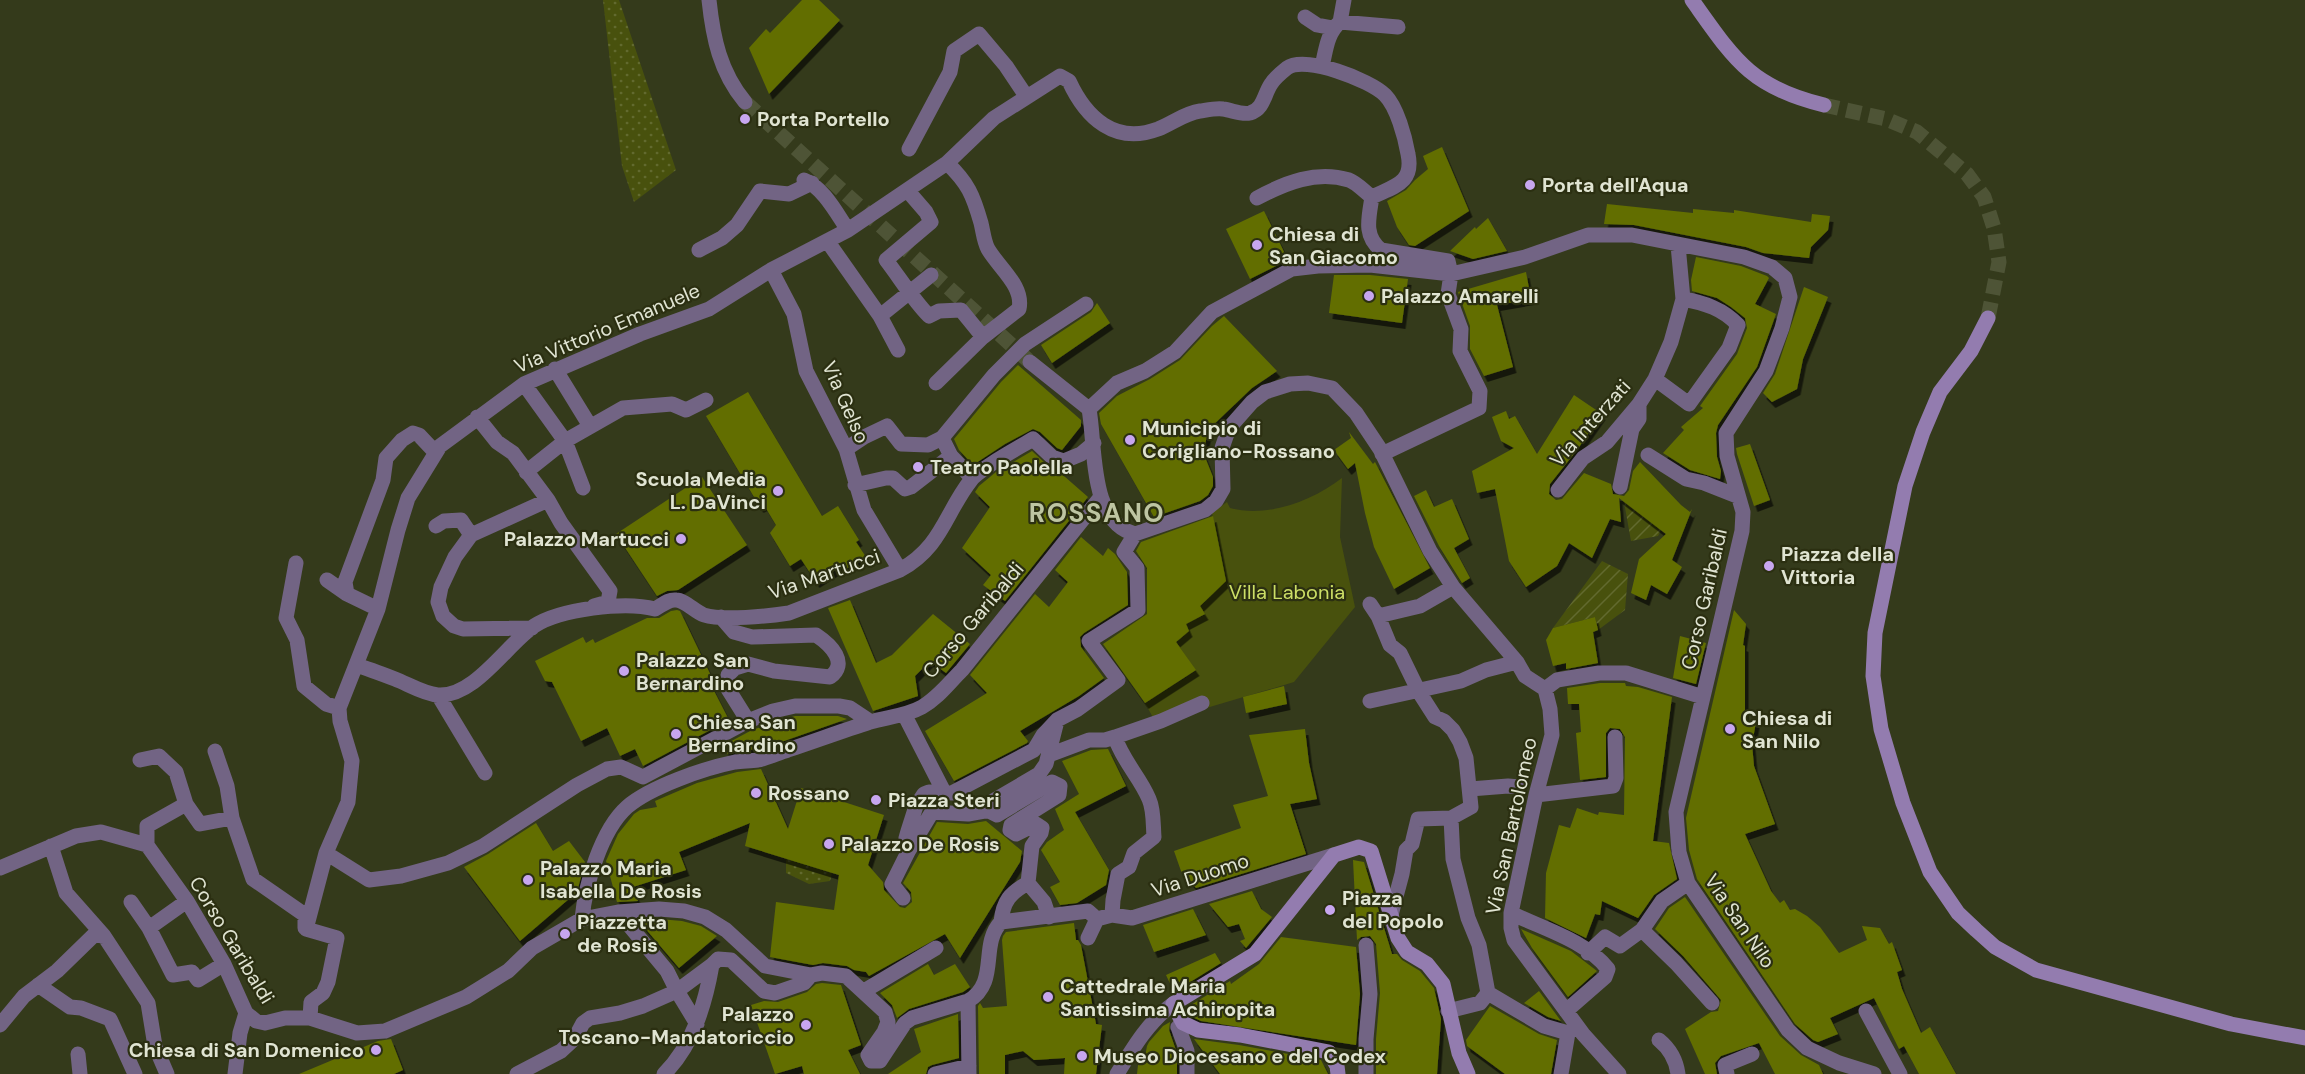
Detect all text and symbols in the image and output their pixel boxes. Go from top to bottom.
place label: Porta Portello [757,106,890,132]
marker: Porta Portello [738,112,752,126]
place label: Porta dell'Aqua [1542,172,1689,198]
marker: Porta dell'Aqua [1523,178,1537,192]
place label: Chiesa di San Giacomo [1269,221,1398,270]
marker: Chiesa di San Giacomo [1250,238,1264,252]
street label: Via Vittorio Emanuele [510,277,704,379]
place label: Palazzo Amarelli [1381,283,1539,309]
marker: Palazzo Amarelli [1362,289,1376,303]
street label: Via Gelso [816,357,876,447]
street label: Via Interzati [1544,374,1636,472]
place label: Municipio di Corigliano-Rossano [1142,415,1335,464]
marker: Municipio di Corigliano-Rossano [1123,433,1137,447]
place label: Teatro Paolella [930,454,1073,480]
marker: Teatro Paolella [911,460,925,474]
place label: Scuola Media L. DaVinci [635,466,766,515]
marker: Scuola Media L. DaVinci [771,484,785,498]
district label: ROSSANO [1029,496,1165,530]
place label: Palazzo Martucci [504,526,669,552]
street label: Corso Garibaldi [1675,526,1733,672]
marker: Palazzo Martucci [674,532,688,546]
place label: Piazza della Vittoria [1781,541,1894,590]
street label: Via Martucci [765,543,883,605]
street label: Corso Garibaldi [917,556,1029,684]
marker: Piazza della Vittoria [1762,559,1776,573]
park label: Villa Labonia [1229,579,1345,605]
place label: Palazzo San Bernardino [636,647,749,696]
marker: Palazzo San Bernardino [617,664,631,678]
place label: Chiesa di San Nilo [1742,705,1832,754]
place label: Chiesa San Bernardino [688,709,796,758]
marker: Chiesa di San Nilo [1723,722,1737,736]
marker: Chiesa San Bernardino [669,727,683,741]
street label: Via San Bartolomeo [1479,735,1543,917]
place label: Rossano [768,780,850,806]
marker: Rossano [749,786,763,800]
place label: Piazza Steri [888,787,1000,813]
marker: Piazza Steri [869,793,883,807]
place label: Palazzo De Rosis [841,831,1000,857]
marker: Palazzo De Rosis [822,837,836,851]
street label: Via Duomo [1148,847,1252,903]
place label: Palazzo Maria Isabella De Rosis [540,855,702,904]
street label: Via San Nilo [1699,869,1781,973]
street label: Corso Garibaldi [184,871,280,1009]
marker: Palazzo Maria Isabella De Rosis [521,873,535,887]
place label: Piazza del Popolo [1342,885,1444,934]
marker: Piazza del Popolo [1323,903,1337,917]
place label: Piazzetta de Rosis [577,909,667,958]
marker: Piazzetta de Rosis [558,927,572,941]
place label: Cattedrale Maria Santissima Achiropita [1060,973,1275,1022]
marker: Cattedrale Maria Santissima Achiropita [1041,990,1055,1004]
place label: Palazzo Toscano-Mandatoriccio [558,1001,794,1050]
marker: Palazzo Toscano-Mandatoriccio [799,1018,813,1032]
place label: Chiesa di San Domenico [129,1037,364,1063]
marker: Chiesa di San Domenico [369,1043,383,1057]
place label: Museo Diocesano e del Codex [1094,1043,1387,1069]
marker: Museo Diocesano e del Codex [1075,1049,1089,1063]

